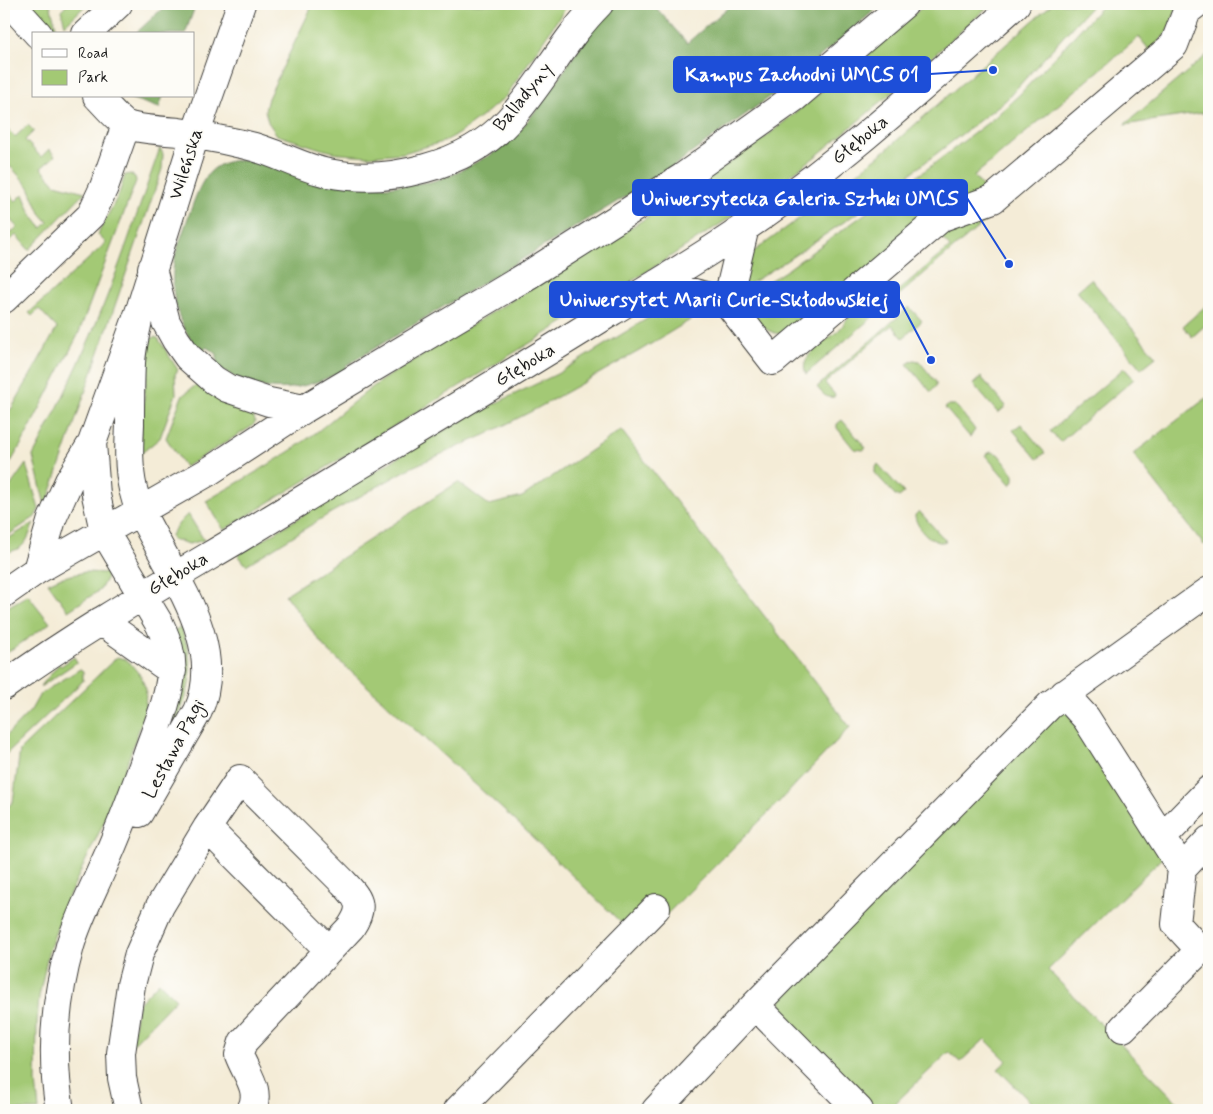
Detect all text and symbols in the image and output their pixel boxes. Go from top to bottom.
legend [32,32,195,98]
text: Road [78,44,108,64]
street label: Balladyny [488,57,559,137]
callout: Kampus Zachodni UMCS 01 [674,57,930,92]
text: Kampus Zachodni UMCS 01 [685,62,919,89]
text: Park [78,68,108,88]
street label: Głęboka [826,110,894,170]
street label: Wileńska [163,125,209,203]
callout: Uniwersytecka Galeria Sztuki UMCS [633,180,967,215]
text: Uniwersytecka Galeria Sztuki UMCS [641,186,959,213]
callout: Uniwersytet Marii Curie-Skłodowskiej [550,282,899,317]
text: Uniwersytet Marii Curie-Skłodowskiej [560,287,888,314]
street label: Głęboka [490,337,560,393]
street label: Głęboka [143,546,213,602]
street label: Lesława Pagi [137,695,213,804]

